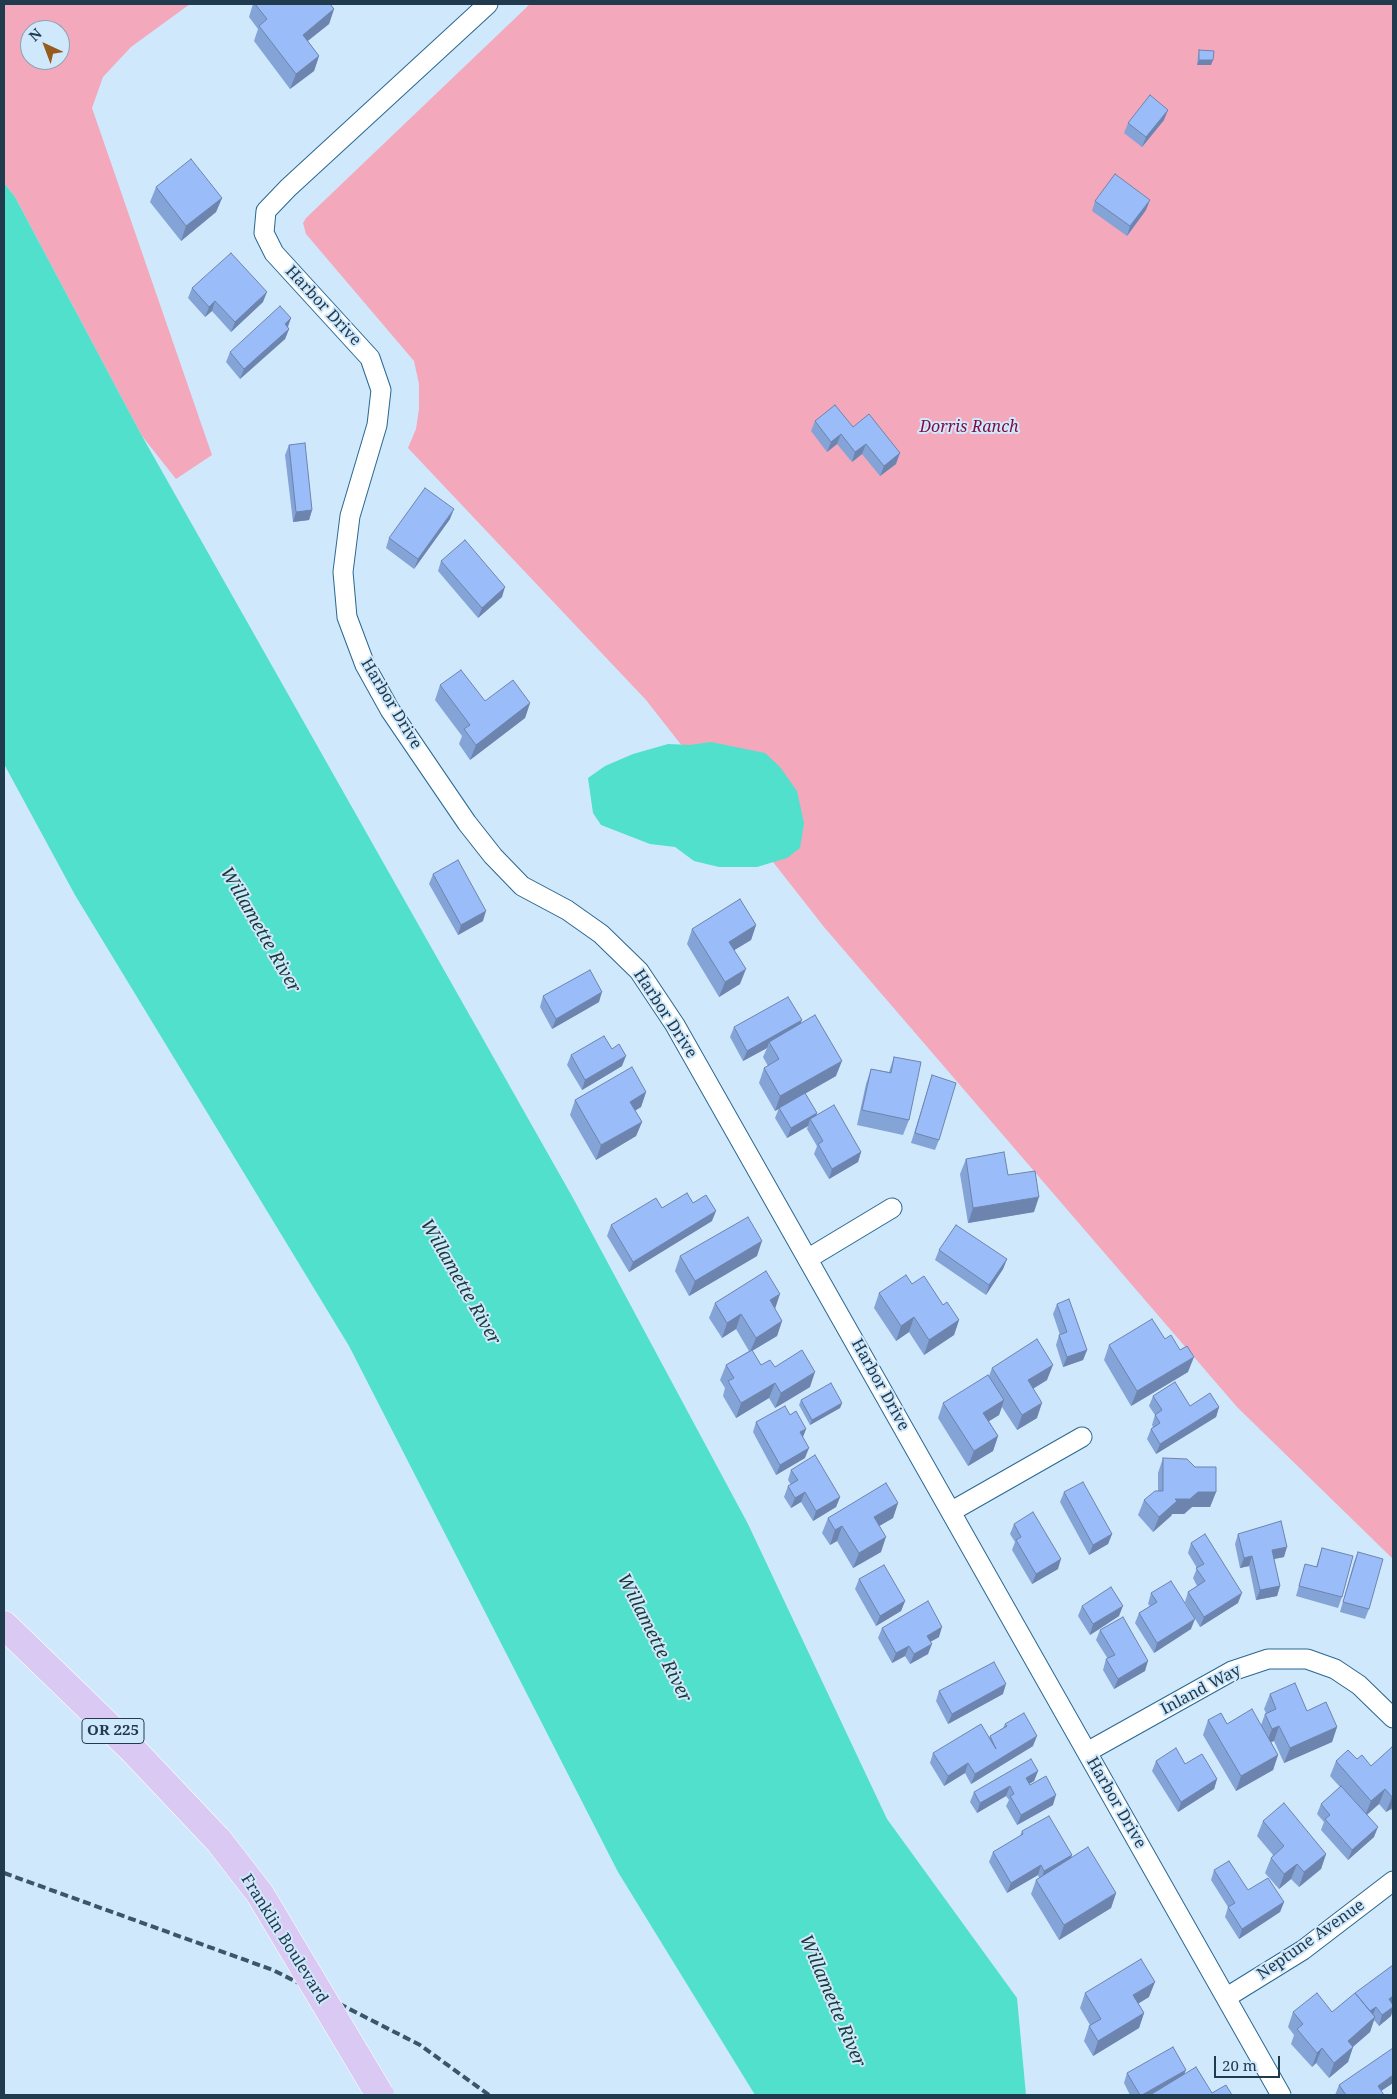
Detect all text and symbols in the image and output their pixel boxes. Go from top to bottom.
north arrow [20,20,70,70]
text: N [25,24,46,45]
street label: Harbor Drive [281,262,365,350]
park label: Dorris Ranch [919,417,1019,437]
street label: Harbor Drive [356,655,426,753]
water label: Willamette River [215,863,305,997]
street label: Harbor Drive [629,966,701,1062]
water label: Willamette River [415,1215,505,1349]
street label: Harbor Drive [847,1336,913,1434]
water label: Willamette River [612,1570,696,1706]
street label: Inland Way [1158,1661,1244,1719]
road number: OR 225 [82,1718,144,1744]
street label: Harbor Drive [1082,1754,1150,1852]
street label: Franklin Boulevard [236,1871,332,2007]
street label: Neptune Avenue [1254,1896,1368,1984]
water label: Willamette River [794,1931,870,2071]
scale bar [1217,2046,1283,2078]
text: 20 m [1222,2055,1257,2075]

